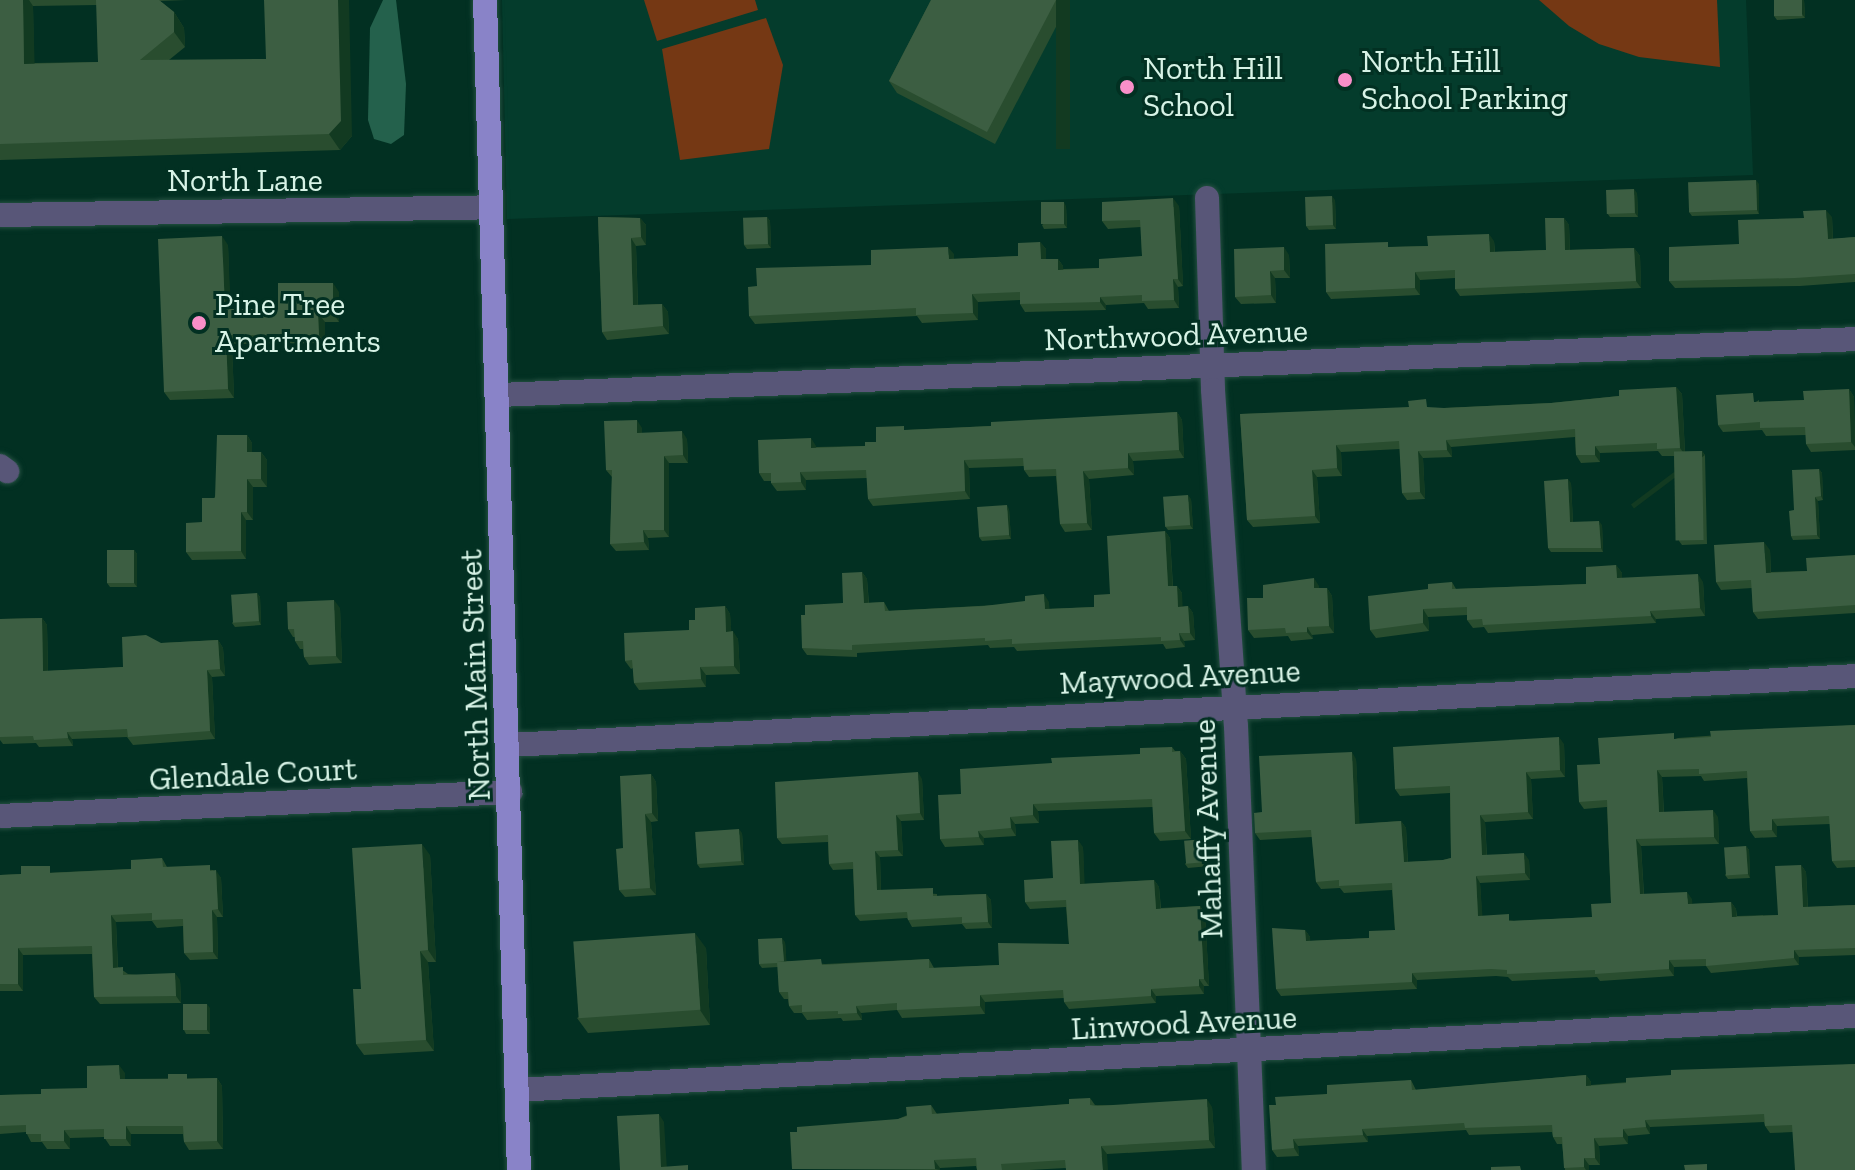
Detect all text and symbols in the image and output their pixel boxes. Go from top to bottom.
place label: North Hill School Parking [1361,43,1568,118]
place label: North Hill School [1143,50,1283,125]
marker: North Hill School Parking [1336,71,1354,89]
marker: North Hill School [1118,78,1136,96]
street label: North Lane [167,161,323,199]
place label: Pine Tree Apartments [215,286,381,361]
street label: Northwood Avenue [1043,311,1309,359]
marker: Pine Tree Apartments [190,314,208,332]
street label: North Main Street [451,548,499,802]
street label: Maywood Avenue [1058,651,1302,703]
street label: Mahaffy Avenue [1185,718,1231,940]
street label: Glendale Court [148,749,358,799]
street label: Linwood Avenue [1069,998,1299,1048]

